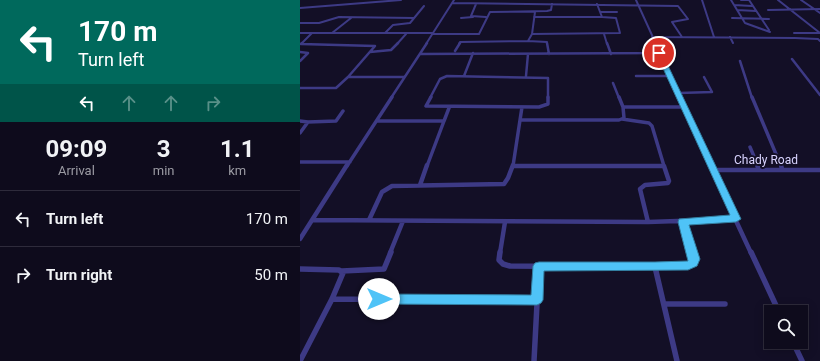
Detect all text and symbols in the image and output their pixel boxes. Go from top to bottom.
text: 170 m [78,15,157,48]
icon: left [12,16,64,68]
pin [642,36,676,70]
icon: arrive [648,42,670,64]
text: Turn left [78,49,144,70]
icon: left [76,92,98,114]
icon: ahead [118,92,140,114]
icon: ahead [160,92,182,114]
icon: right [202,92,224,114]
text: 09:09 [45,135,107,163]
text: 3 [157,135,171,163]
text: 1.1 [220,135,255,163]
street label: Chady Road [734,153,798,167]
text: Arrival [58,163,95,178]
text: min [153,163,175,178]
text: km [228,163,246,178]
icon: left [12,208,34,230]
text: Turn left [46,210,103,228]
text: 170 m [246,210,288,228]
icon: right [12,264,34,286]
text: Turn right [46,266,112,284]
text: 50 m [254,266,288,284]
position arrow [358,278,400,320]
map controls [764,305,808,349]
button: search [764,305,808,349]

